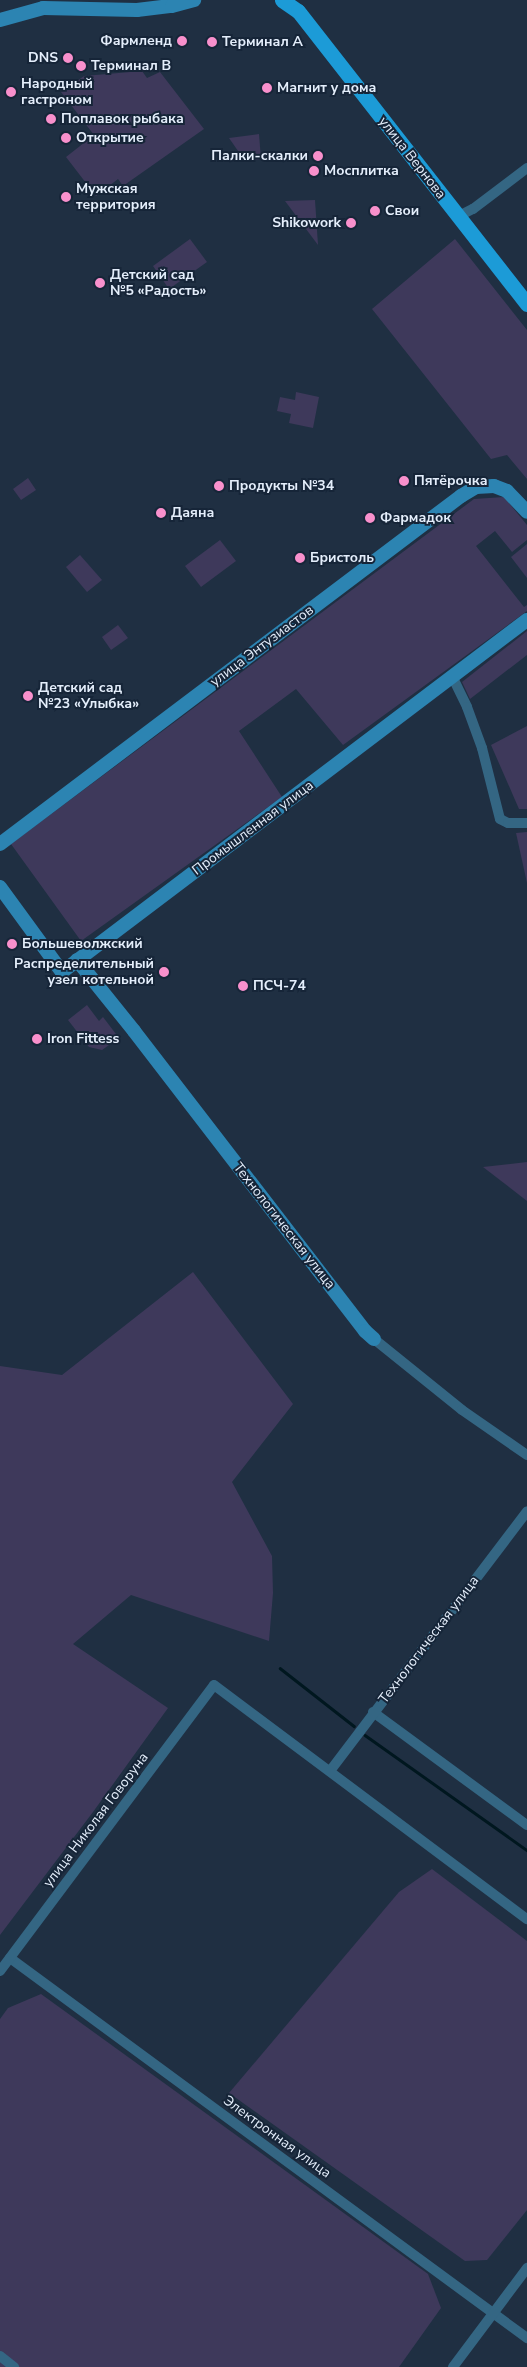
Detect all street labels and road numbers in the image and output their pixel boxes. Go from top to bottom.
street label: улица Вернова [375,114,449,202]
street label: улица Энтузиастов [207,602,317,690]
street label: Промышленная улица [189,777,317,879]
street label: Технологическая улица [229,1160,339,1292]
street label: Технологическая улица [375,1573,483,1707]
street label: улица Николая Говоруна [40,1749,152,1891]
street label: Электронная улица [220,2092,334,2182]

